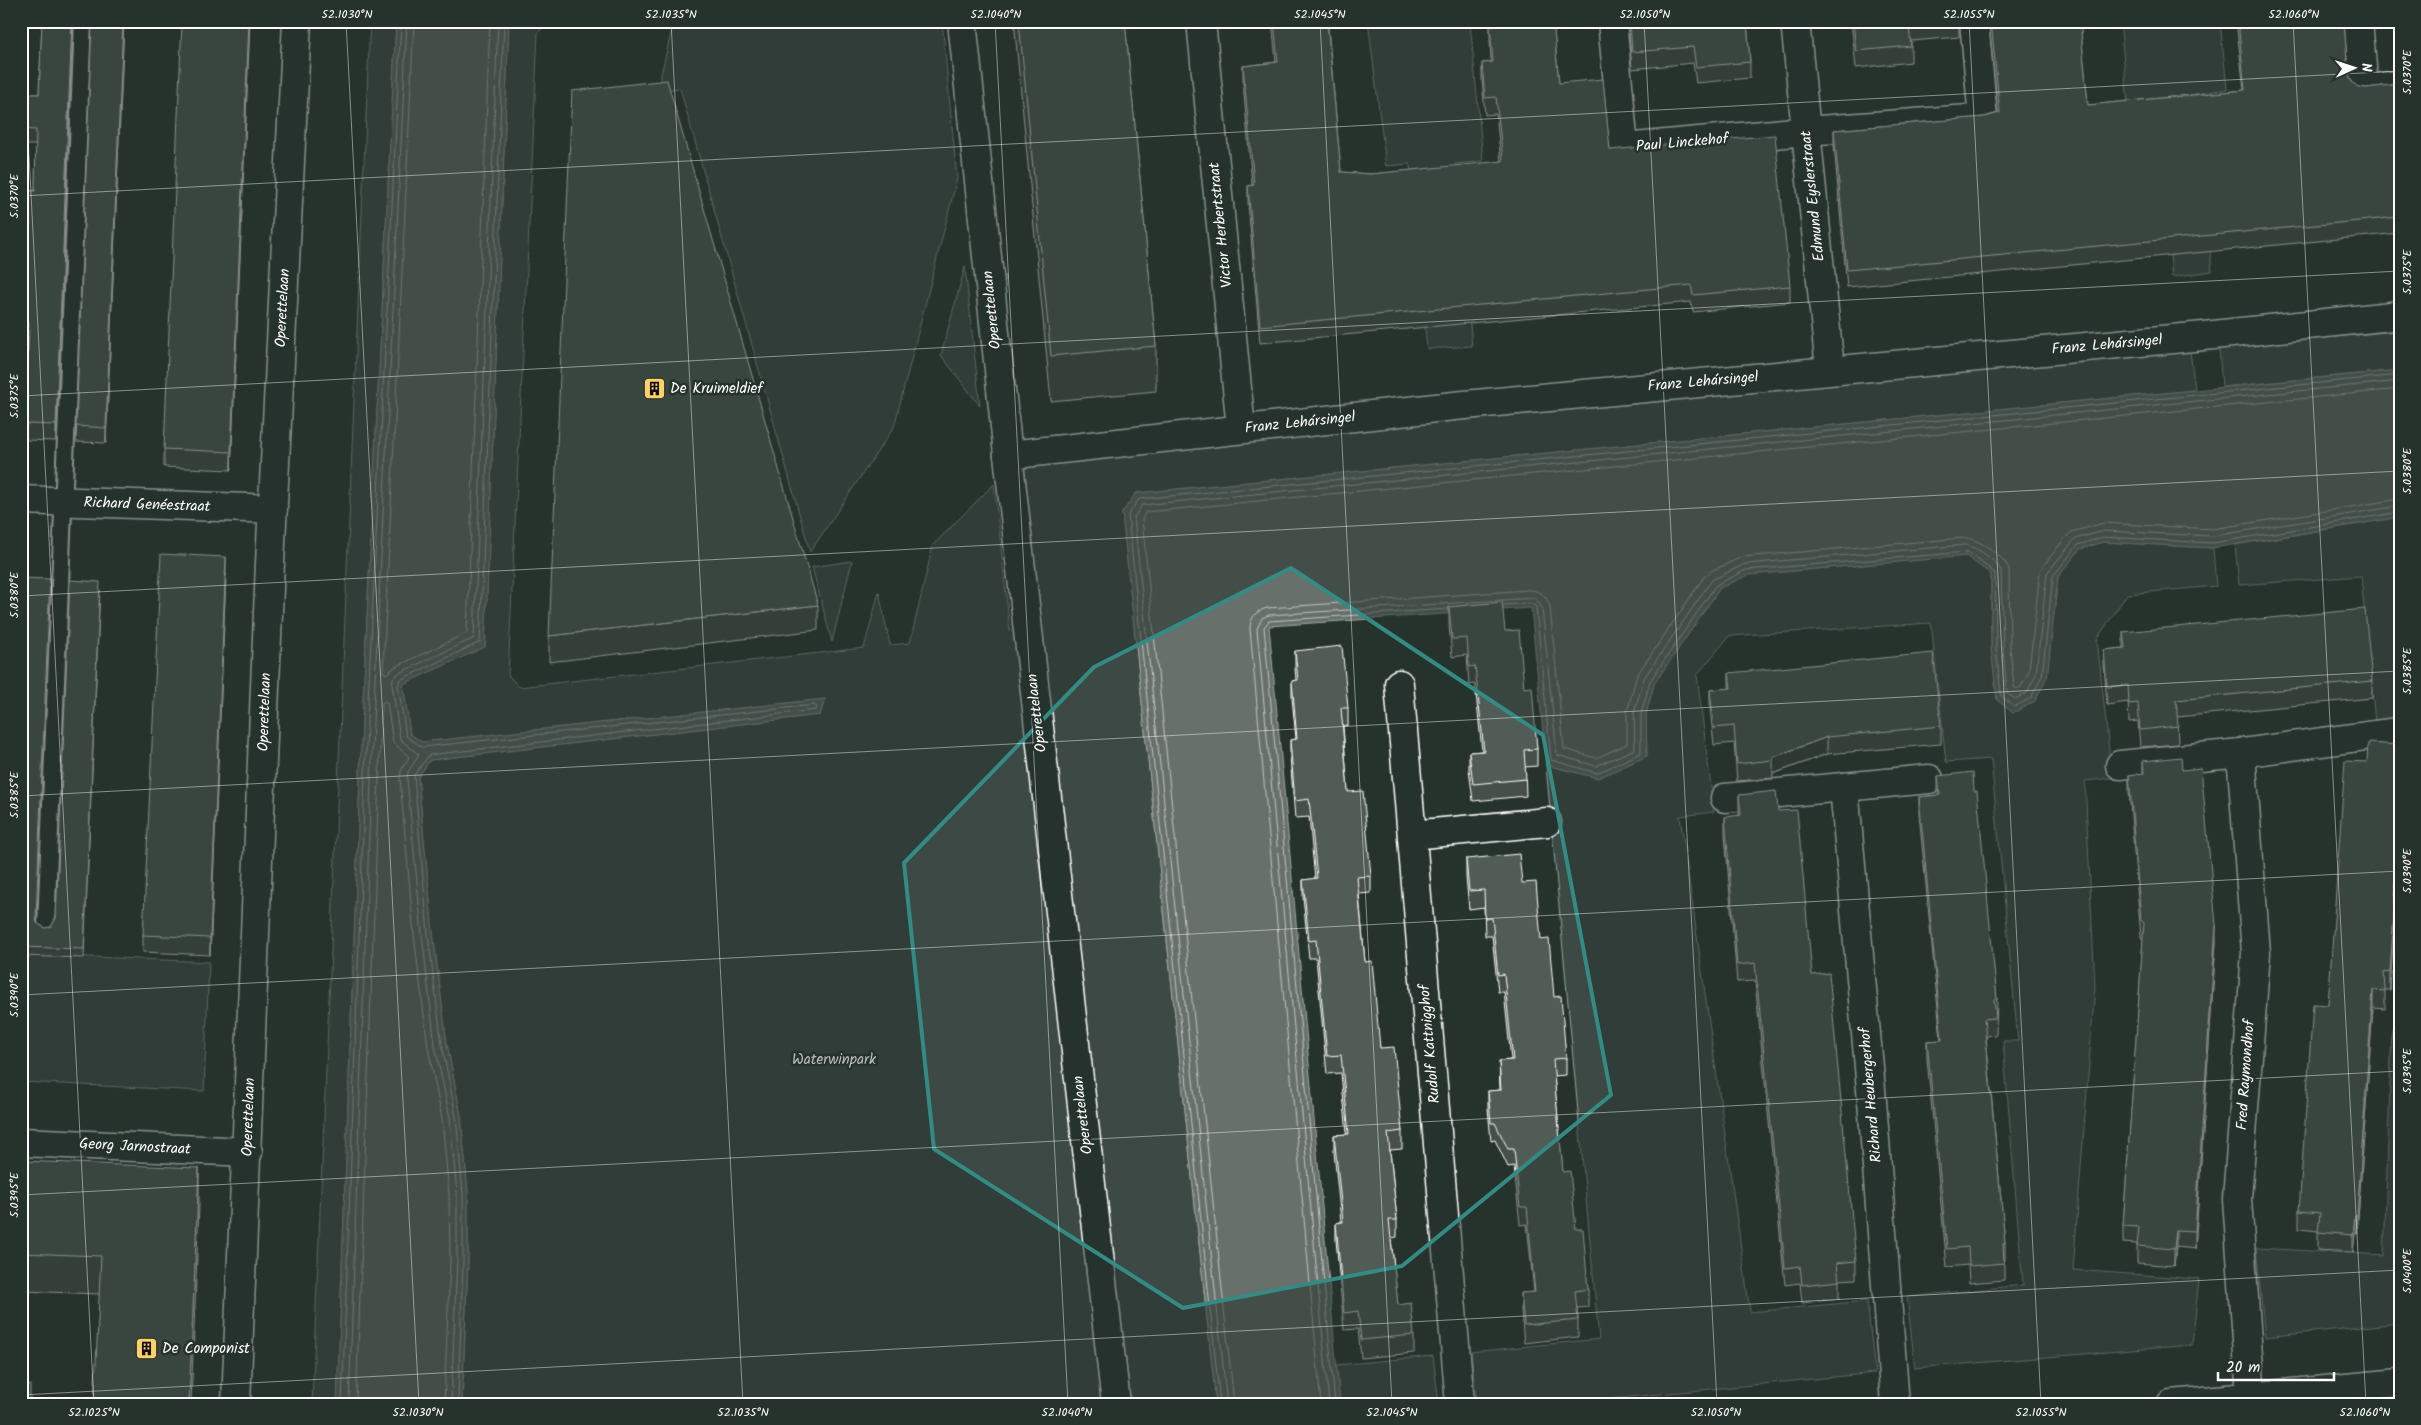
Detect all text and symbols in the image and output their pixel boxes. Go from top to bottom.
text: 52.1030°N [321,5,373,24]
text: 52.1035°N [645,5,697,24]
text: 52.1040°N [971,5,1021,24]
text: 52.1045°N [1294,5,1346,24]
text: 52.1050°N [1620,5,1670,24]
text: 52.1055°N [1943,5,1995,24]
text: 52.1060°N [2269,5,2319,24]
north arrow [2328,42,2378,92]
text: 5.0370°E [2398,49,2417,94]
text: N [2355,62,2377,73]
street label: Paul Linckehof [1635,127,1731,159]
street label: Edmund Eyslerstraat [1794,129,1832,263]
street label: Victor Herbertstraat [1202,161,1240,289]
text: 5.0370°E [5,173,24,218]
text: 5.0375°E [2398,248,2417,295]
street label: Operettelaan [269,268,297,348]
street label: Operettelaan [976,269,1008,351]
street label: Franz Lehársingel [2051,328,2164,362]
street label: Franz Lehársingel [1647,365,1760,399]
text: 5.0375°E [5,372,24,419]
building icon: De Kruimeldief [642,377,666,401]
place label: De Kruimeldief [670,377,764,401]
street label: Franz Lehársingel [1244,405,1357,441]
text: 5.0380°E [2398,447,2417,494]
street label: Richard Genéestraat [83,491,211,519]
text: 5.0380°E [5,571,24,618]
text: 5.0385°E [2398,647,2417,694]
street label: Operettelaan [252,672,278,752]
street label: Operettelaan [1020,672,1054,754]
text: 5.0385°E [5,771,24,818]
text: 5.0390°E [2398,847,2417,894]
text: 5.0390°E [5,971,24,1018]
street label: Rudolf Kattnigghof [1413,982,1447,1105]
street label: Fred Raymondhof [2230,1018,2262,1131]
street label: Richard Heubergerhof [1853,1025,1889,1164]
text: 5.0395°E [2398,1047,2417,1094]
park label: Waterwinpark [792,1048,877,1072]
street label: Operettelaan [1066,1074,1100,1156]
street label: Operettelaan [236,1077,262,1157]
street label: Georg Jarnostraat [79,1132,192,1162]
text: 5.0395°E [5,1171,24,1218]
text: 5.0400°E [2398,1248,2417,1294]
building icon: De Componist [134,1337,158,1361]
place label: De Componist [162,1337,250,1361]
scale bar [2218,1350,2335,1382]
text: 20 m [2226,1356,2260,1380]
text: 52.1025°N [68,1403,120,1422]
text: 52.1030°N [392,1403,444,1422]
text: 52.1035°N [717,1403,769,1422]
text: 52.1040°N [1042,1403,1092,1422]
text: 52.1045°N [1366,1403,1418,1422]
text: 52.1050°N [1691,1403,1741,1422]
text: 52.1055°N [2015,1403,2067,1422]
text: 52.1060°N [2340,1403,2390,1422]

